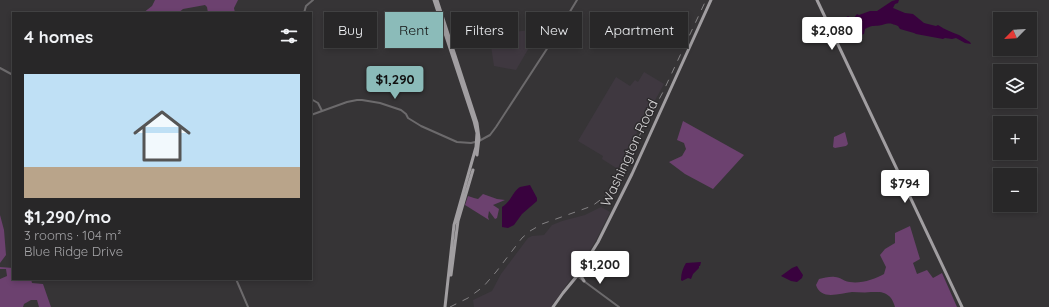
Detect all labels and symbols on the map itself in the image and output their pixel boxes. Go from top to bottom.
north arrow [993,12,1037,56]
pin: $2,080 [799,17,865,51]
pin: $1,290 [362,66,428,100]
street label: Washington Road [596,97,662,209]
pin: $794 [881,170,929,204]
pin: $1,200 [567,251,633,285]

